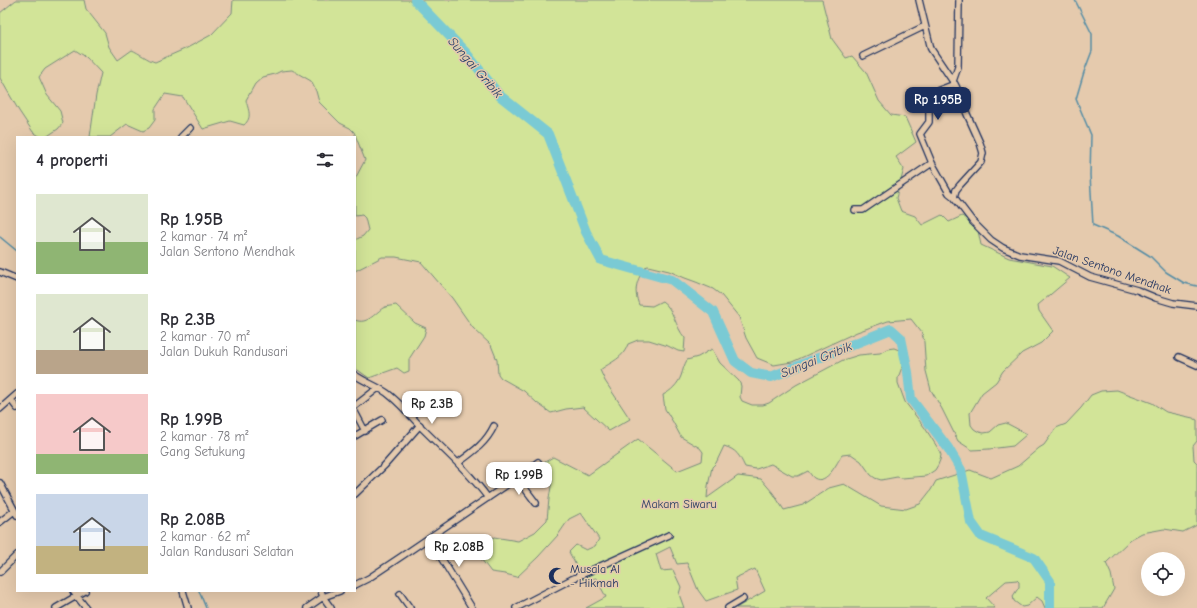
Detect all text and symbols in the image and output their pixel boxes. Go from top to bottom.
water label: Sungai Gribik [445,34,507,101]
pin: Rp 1.95B [897,87,979,121]
text: Rp 1.95B [914,92,962,107]
icon: filters [314,149,336,171]
text: 4 properti [36,151,108,170]
icon: home [68,210,116,258]
text: Rp 1.95B [160,210,223,229]
text: 2 kamar · 74 m² [160,229,247,244]
street label: Jalan Sentono Mendhak [1051,243,1173,297]
text: Jalan Sentono Mendhak [160,244,295,259]
icon: home [68,310,116,358]
text: Rp 2.3B [160,310,215,329]
text: 2 kamar · 70 m² [160,329,250,344]
water label: Sungai Gribik [778,338,855,381]
text: Jalan Dukuh Randusari [160,344,288,359]
pin: Rp 2.3B [395,391,469,425]
text: Rp 2.3B [411,396,453,411]
icon: home [68,410,116,458]
text: Rp 1.99B [160,410,223,429]
text: 2 kamar · 78 m² [160,429,249,444]
text: Gang Setukung [160,444,246,459]
pin: Rp 1.99B [478,462,560,496]
text: Rp 1.99B [495,467,543,482]
park label: Makam Siwaru [641,497,717,511]
icon: home [68,510,116,558]
text: Rp 2.08B [160,510,225,529]
text: 2 kamar · 62 m² [160,529,250,544]
pin: Rp 2.08B [418,534,500,568]
text: Rp 2.08B [434,539,484,554]
text: Jalan Randusari Selatan [160,544,294,559]
map controls [1141,552,1185,596]
button: locate [1141,552,1185,596]
place label: Musala Al - Hikmah [570,562,620,590]
mosque icon: Musala Al - Hikmah [547,566,567,586]

